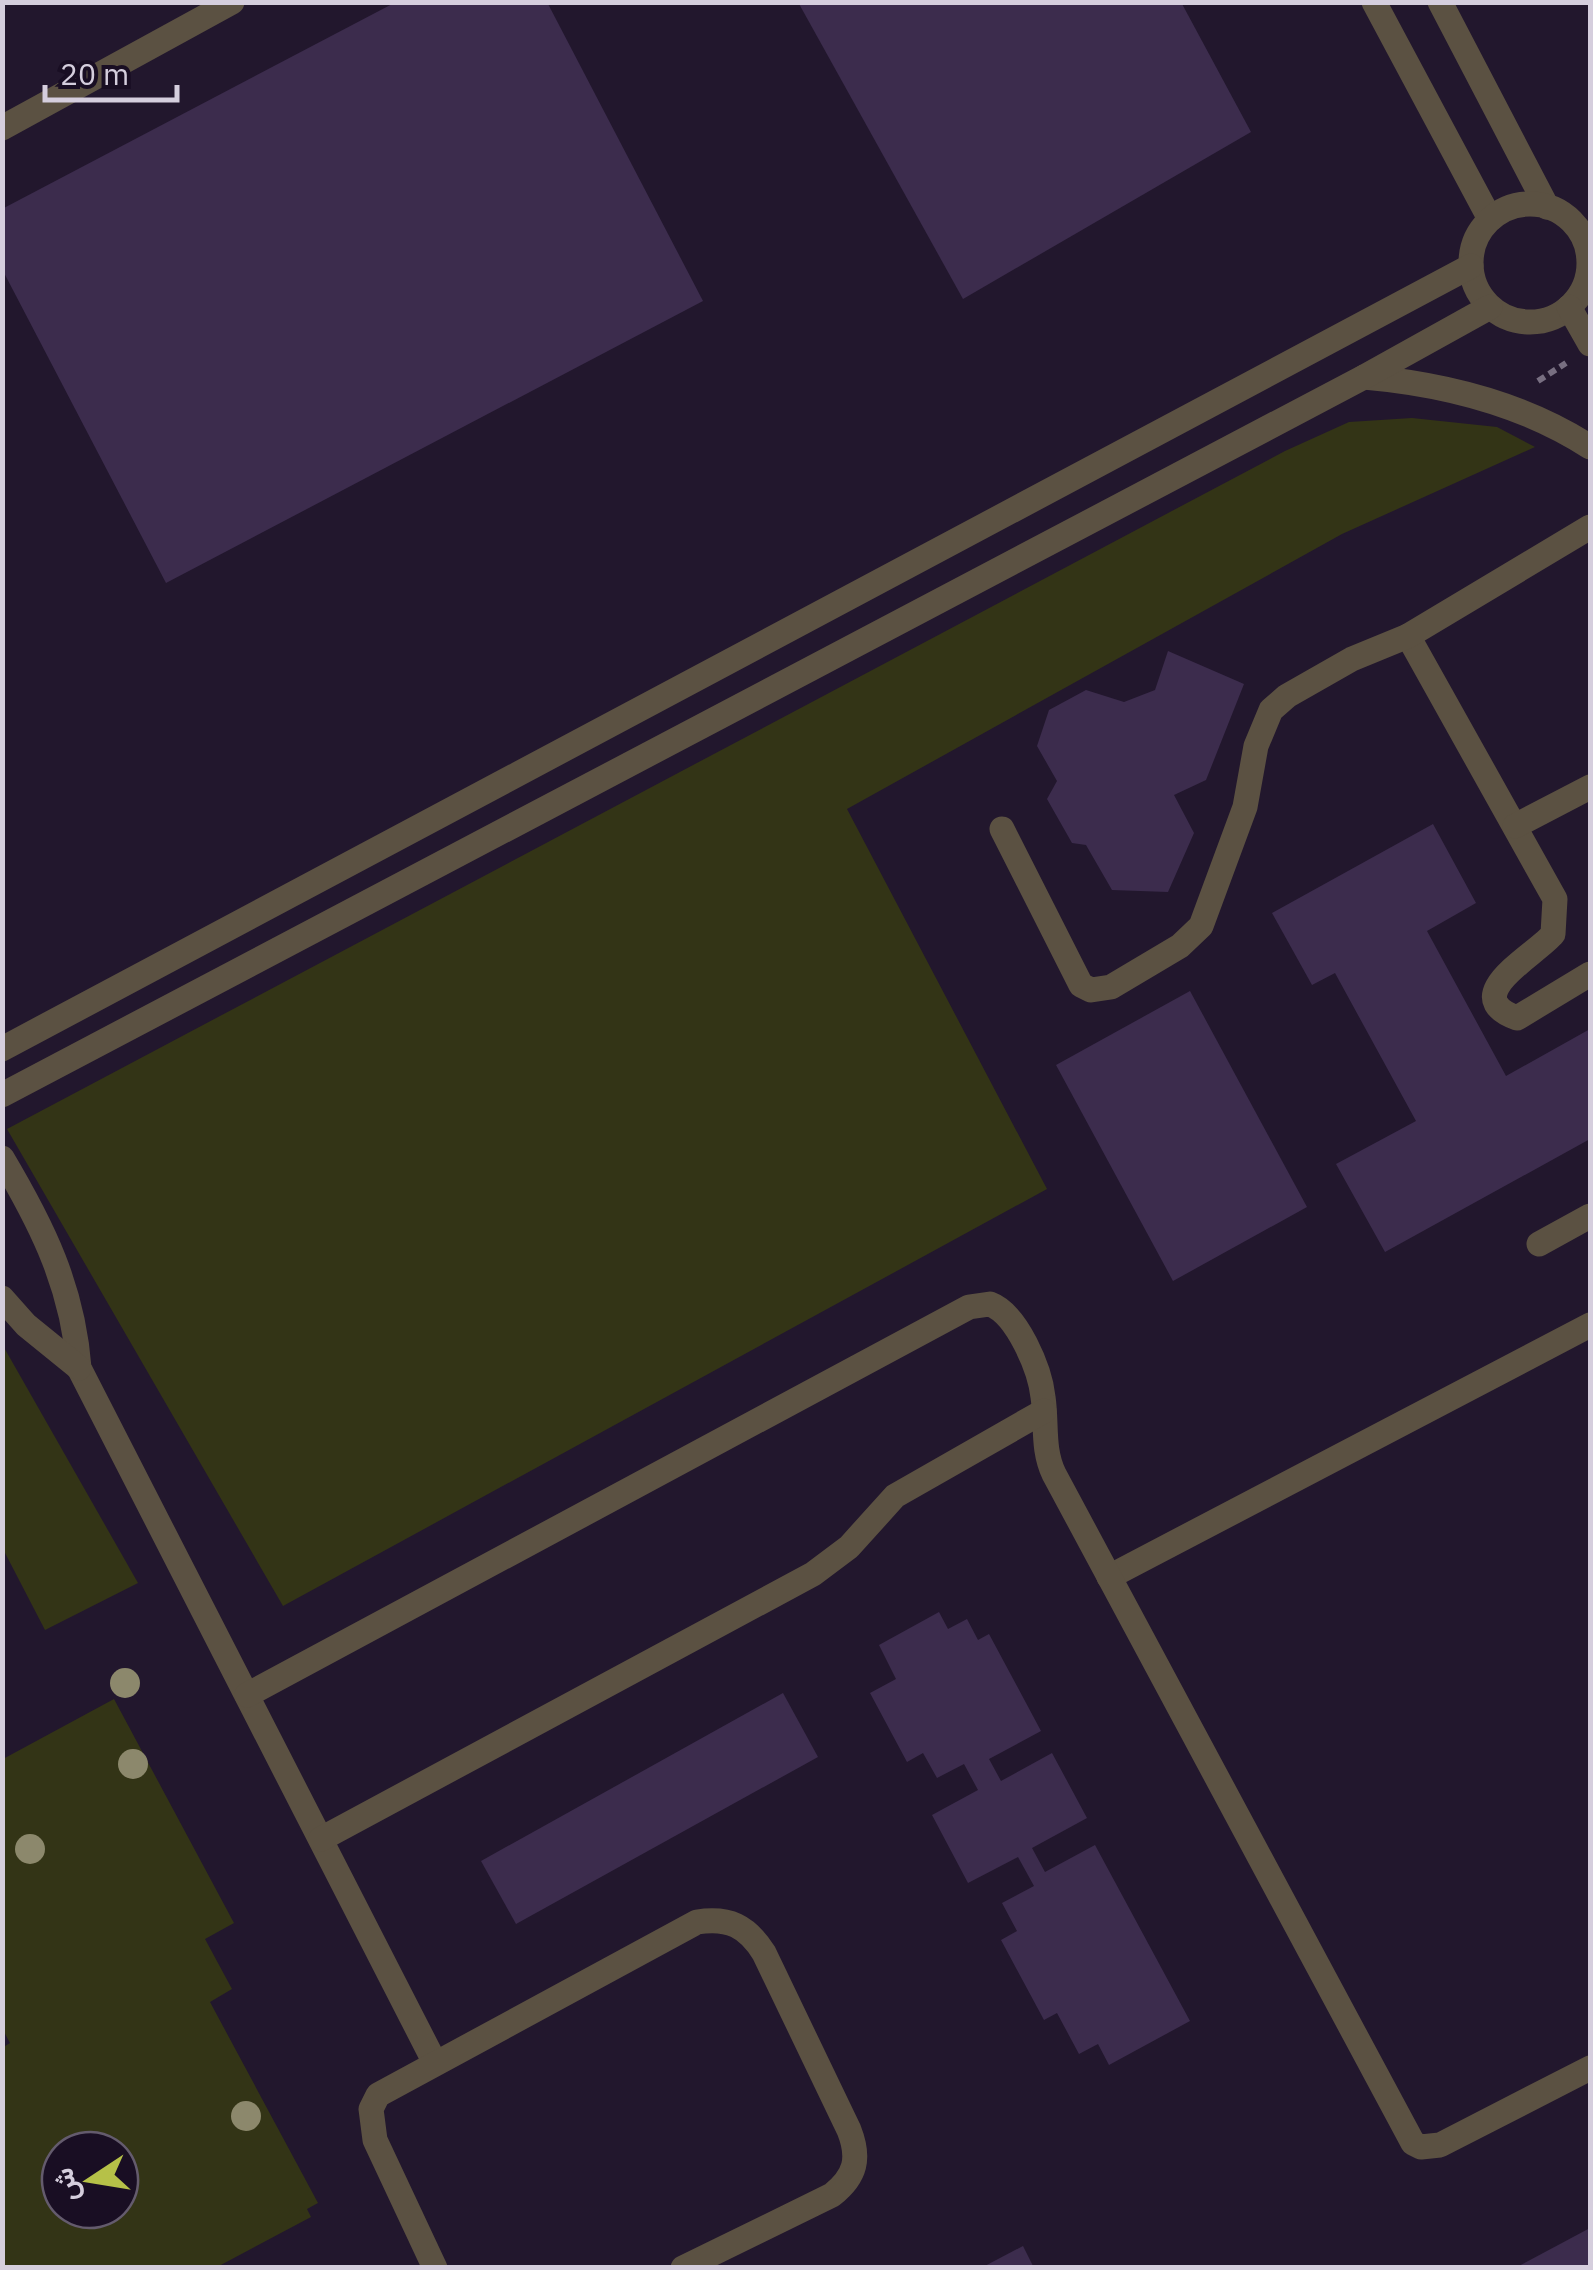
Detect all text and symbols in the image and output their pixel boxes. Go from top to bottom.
scale bar [45,40,178,102]
text: 20 m [60,54,129,93]
north arrow [40,2130,140,2230]
text: ش [43,2165,87,2206]

